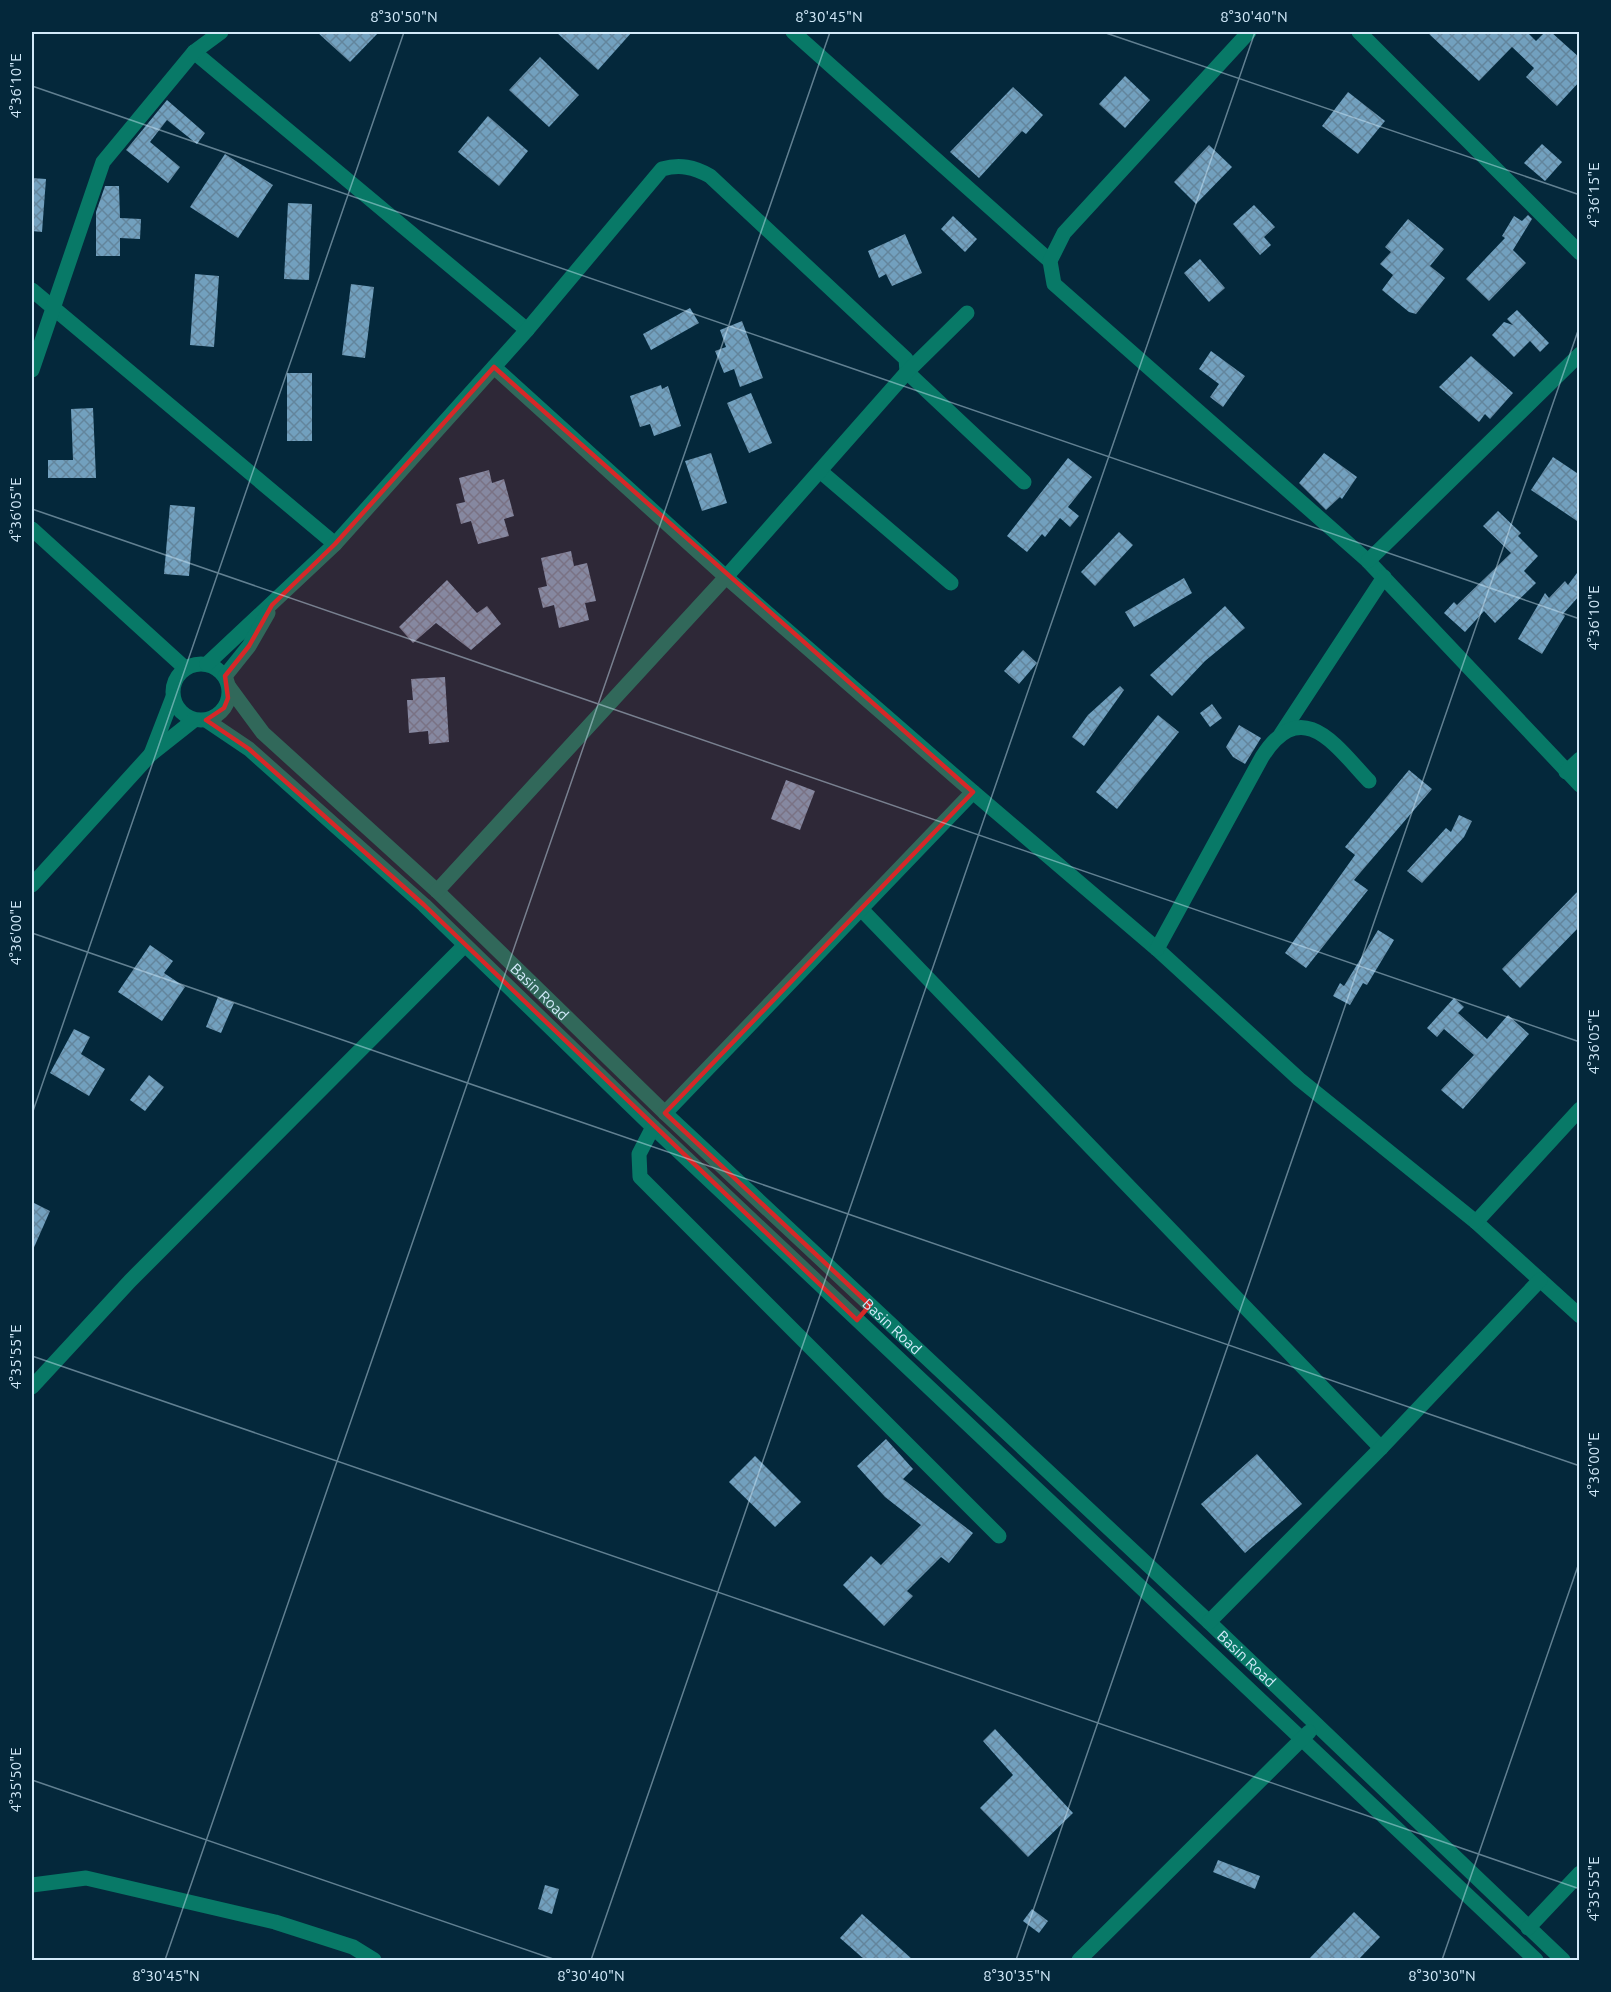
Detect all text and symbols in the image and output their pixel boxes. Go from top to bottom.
text: 8°30'50"N [370,8,438,25]
text: 8°30'45"N [795,8,863,25]
text: 8°30'40"N [1220,8,1288,25]
text: 4°36'10"E [7,53,24,119]
text: 4°36'15"E [1585,162,1602,228]
text: 4°36'05"E [7,477,24,543]
text: 4°36'10"E [1585,585,1602,651]
text: 4°36'00"E [7,900,24,966]
street label: Basin Road [508,959,572,1023]
text: 4°36'05"E [1585,1009,1602,1075]
street label: Basin Road [860,1294,925,1357]
text: 4°35'55"E [7,1324,24,1390]
text: 4°36'00"E [1585,1432,1602,1498]
street label: Basin Road [1214,1627,1280,1690]
text: 4°35'50"E [7,1747,24,1813]
text: 4°35'55"E [1585,1856,1602,1922]
text: 8°30'45"N [132,1967,200,1984]
text: 8°30'40"N [557,1967,625,1984]
text: 8°30'35"N [983,1967,1051,1984]
text: 8°30'30"N [1408,1967,1476,1984]

